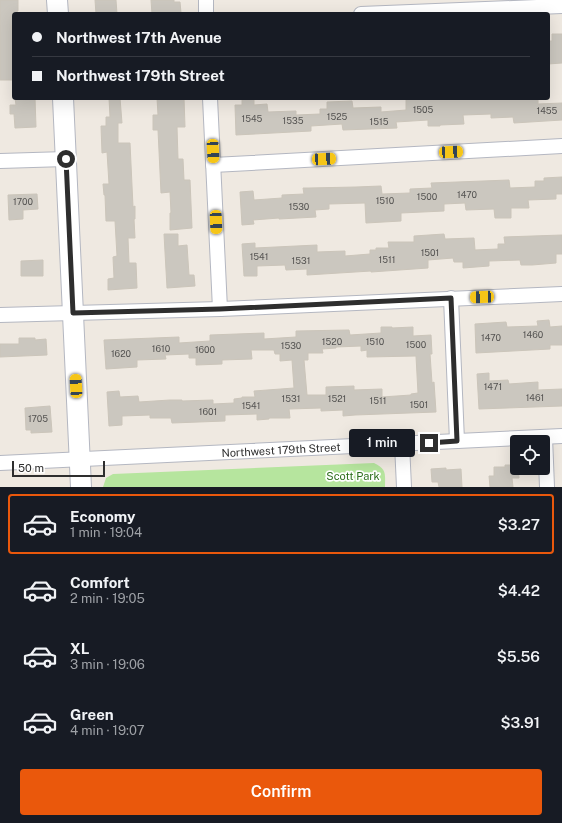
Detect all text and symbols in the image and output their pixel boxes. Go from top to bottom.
text: Northwest 17th Avenue [56,29,222,46]
text: Northwest 179th Street [56,67,225,84]
house number: 1505 [413,104,434,115]
house number: 1455 [537,105,558,116]
house number: 1525 [327,111,348,122]
house number: 1545 [242,113,263,124]
house number: 1535 [283,115,304,126]
house number: 1515 [370,116,389,127]
car [206,139,220,163]
car [439,145,463,159]
route start [57,150,75,168]
car [312,152,336,166]
house number: 1470 [457,189,478,200]
house number: 1500 [417,191,438,202]
house number: 1510 [376,195,395,206]
house number: 1700 [13,196,33,207]
house number: 1530 [289,201,310,212]
car [210,210,222,234]
house number: 1501 [421,247,439,258]
house number: 1541 [250,251,268,262]
house number: 1511 [379,254,395,265]
house number: 1531 [292,255,310,266]
car [470,291,494,303]
house number: 1460 [523,329,544,340]
house number: 1470 [481,332,502,343]
house number: 1520 [322,336,343,347]
house number: 1510 [366,336,385,347]
house number: 1500 [406,339,427,350]
house number: 1530 [281,340,302,351]
house number: 1610 [152,343,171,354]
house number: 1600 [195,344,216,355]
house number: 1620 [111,348,132,359]
car [69,374,83,398]
house number: 1471 [484,381,502,392]
house number: 1461 [526,392,544,403]
house number: 1531 [282,393,300,404]
house number: 1521 [328,393,346,404]
house number: 1511 [370,395,386,406]
house number: 1501 [410,399,428,410]
house number: 1541 [242,400,260,411]
house number: 1601 [199,406,217,417]
house number: 1705 [28,413,48,424]
callout: 1 min [349,429,415,457]
route end [420,434,438,452]
text: 1 min [367,435,397,450]
map controls [510,435,550,475]
button: locate [510,435,550,475]
street label: Northwest 179th Street [221,441,341,459]
scale bar [12,459,105,478]
text: 50 m [18,462,44,474]
park label: Scott Park [326,470,380,482]
icon: car [22,506,58,542]
text: Economy [70,508,135,525]
text: $3.27 [498,516,540,533]
text: 1 min · 19:04 [70,525,142,540]
icon: car [22,572,58,608]
text: Comfort [70,574,130,591]
text: $4.42 [498,582,540,599]
text: 2 min · 19:05 [70,591,145,606]
icon: car [22,638,58,674]
text: XL [70,640,89,657]
text: $5.56 [497,648,540,665]
text: 3 min · 19:06 [70,657,145,672]
icon: car [22,704,58,740]
text: Green [70,706,114,723]
text: $3.91 [501,714,540,731]
text: 4 min · 19:07 [70,723,144,738]
button: Confirm [20,769,542,815]

